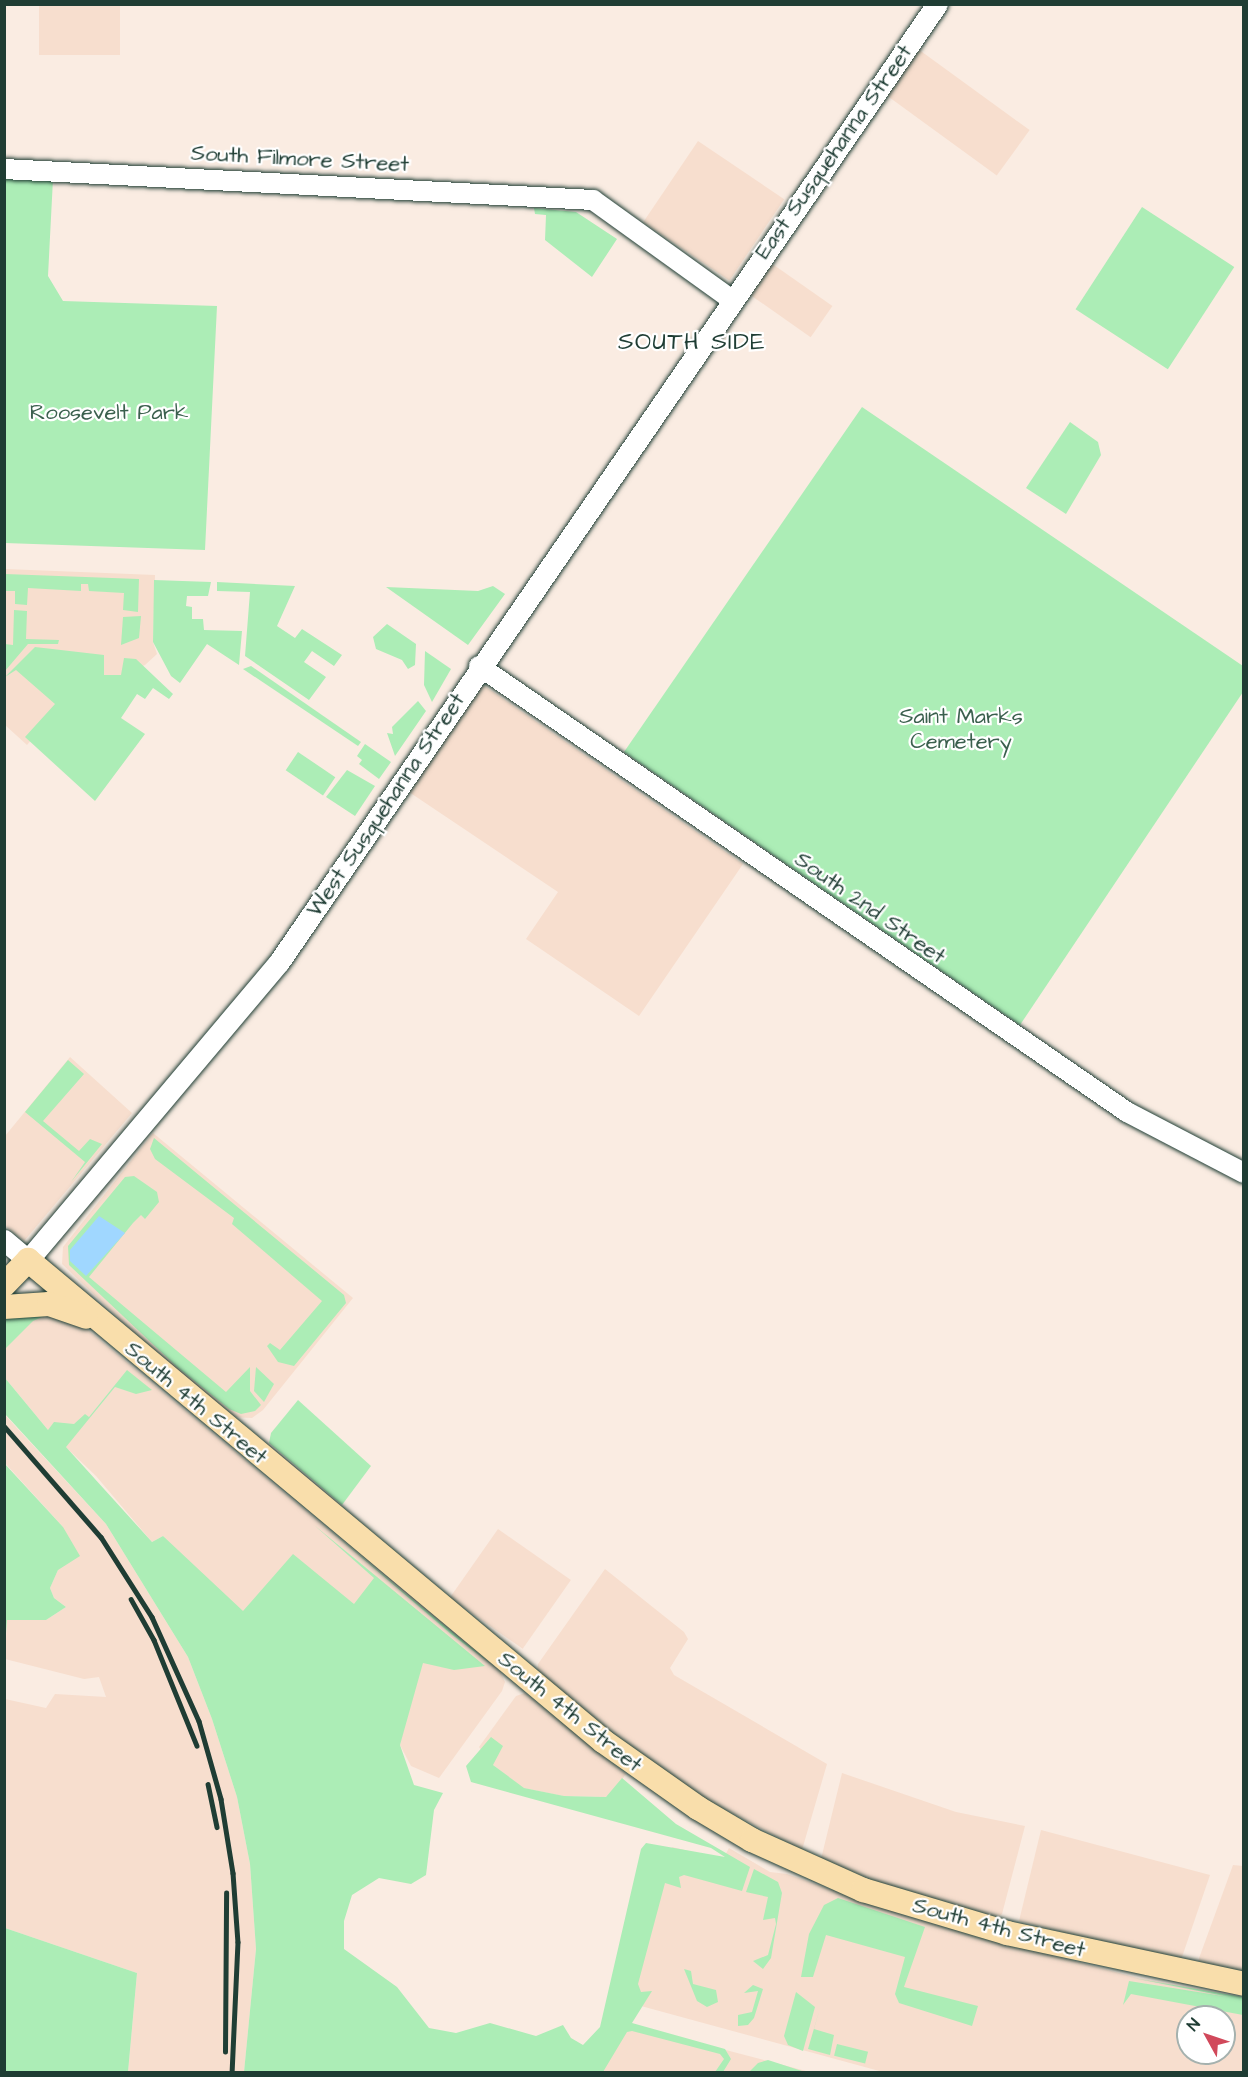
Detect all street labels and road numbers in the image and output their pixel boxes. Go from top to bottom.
street label: East Susquehanna Street [750,40,918,264]
street label: South Filmore Street [190,140,410,178]
street label: West Susquehanna Street [301,688,471,922]
street label: South 2nd Street [790,846,950,970]
street label: South 4th Street [119,1336,273,1470]
street label: South 4th Street [493,1646,647,1778]
street label: South 4th Street [910,1892,1088,1964]

